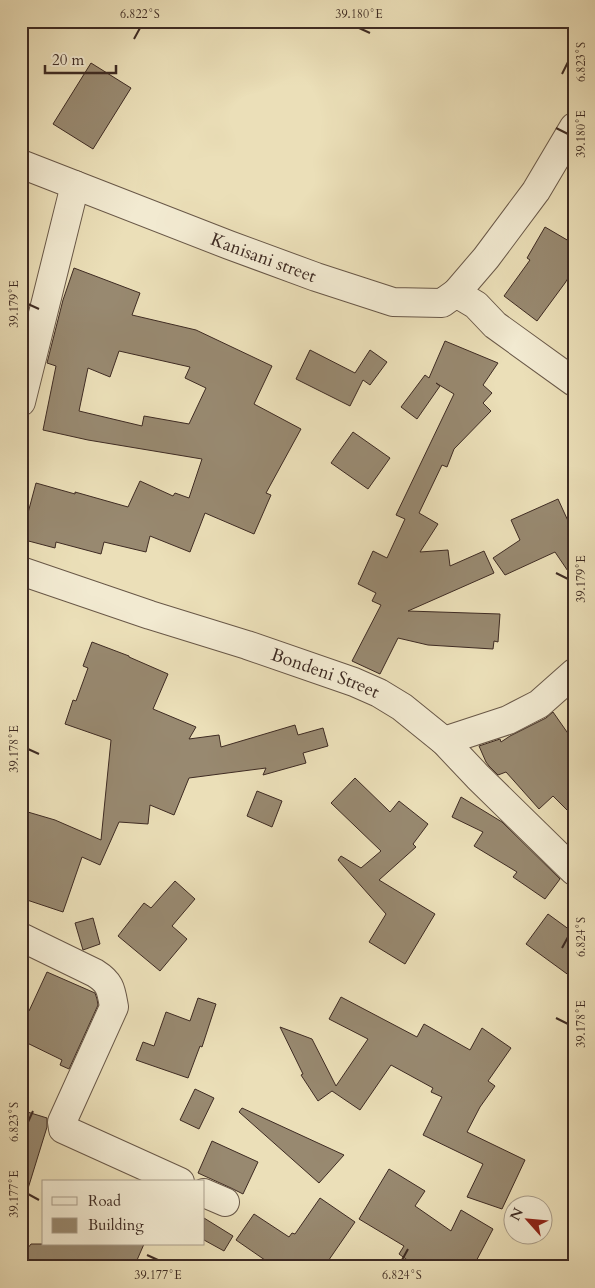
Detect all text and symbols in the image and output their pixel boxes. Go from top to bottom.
text: 6.822°S [120,6,160,22]
text: 39.180°E [335,6,383,22]
scale bar [45,42,116,74]
text: 6.823°S [573,42,589,82]
text: 20 m [52,50,84,70]
text: 39.180°E [573,110,589,158]
street label: Kanisani street [207,227,320,289]
text: 39.179°E [6,280,22,328]
text: 39.179°E [573,555,589,603]
street label: Bondeni Street [268,642,384,705]
text: 39.178°E [6,725,22,773]
text: 6.824°S [573,917,589,957]
text: 39.178°E [573,1000,589,1048]
text: 6.823°S [6,1102,22,1142]
text: 39.177°E [6,1170,22,1218]
legend [42,1180,205,1246]
text: Road [88,1191,121,1211]
north arrow [502,1196,552,1246]
text: N [506,1205,528,1224]
text: Building [88,1215,144,1235]
text: 39.177°E [134,1267,182,1283]
text: 6.824°S [382,1267,422,1283]

